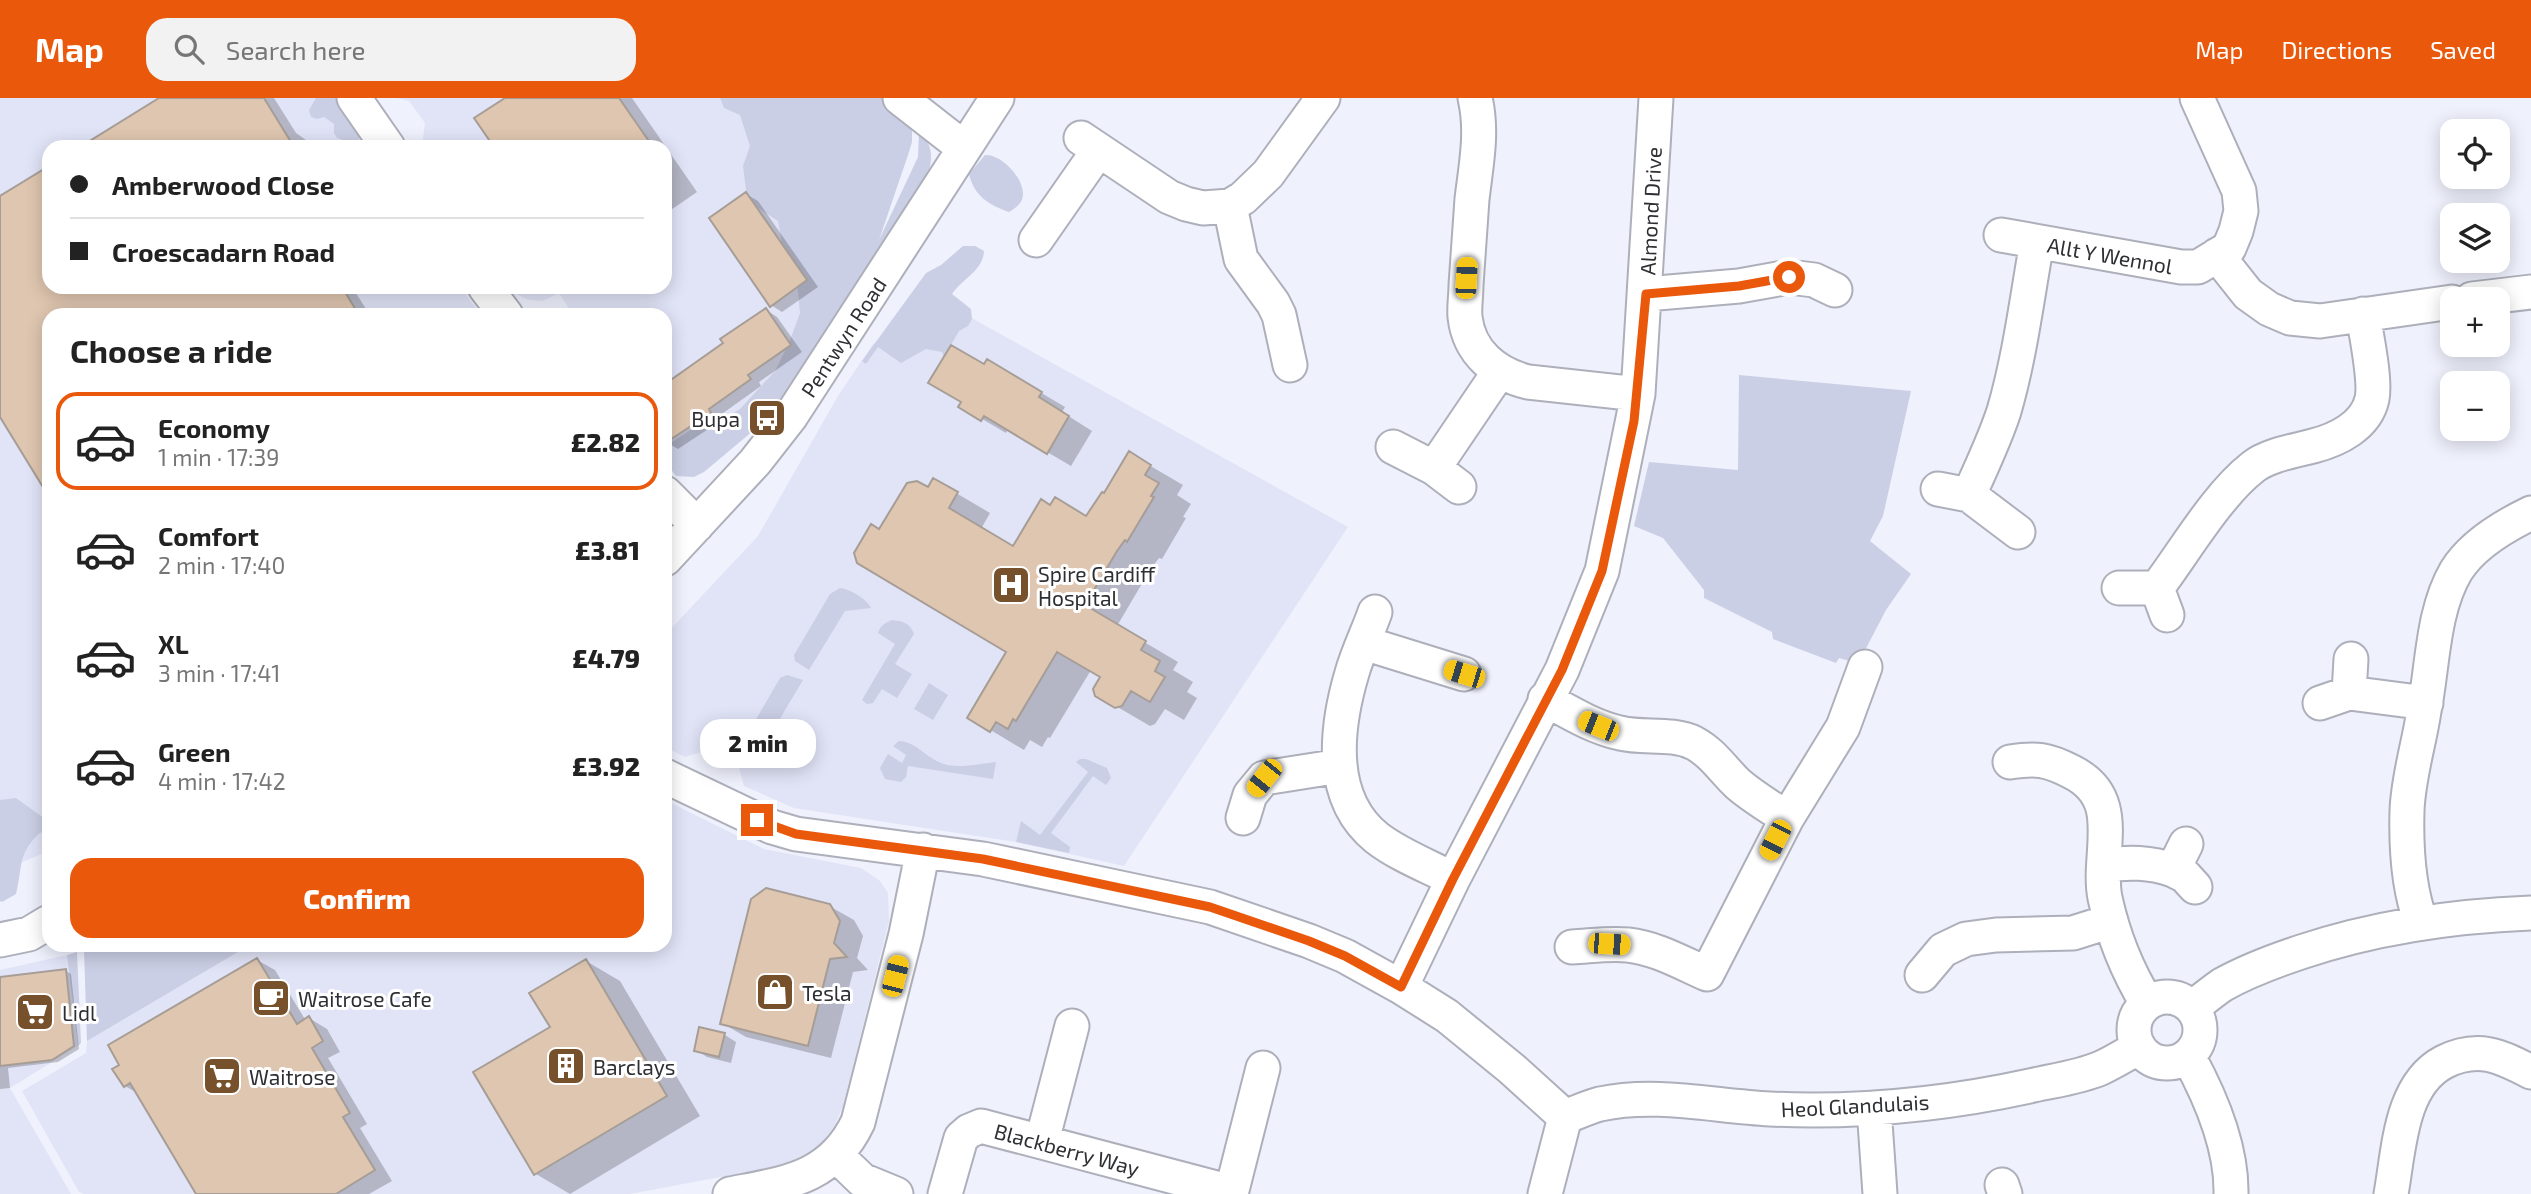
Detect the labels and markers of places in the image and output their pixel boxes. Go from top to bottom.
bus stop icon: Bupa [746,397,788,439]
place label: Bupa [691,406,740,431]
place label: Spire Cardiff Hospital [1038,561,1156,610]
hospital icon: Spire Cardiff Hospital [990,564,1032,606]
shop icon: Tesla [754,971,796,1013]
cafe icon: Waitrose Cafe [250,977,292,1019]
place label: Tesla [802,980,852,1005]
place label: Waitrose Cafe [298,986,432,1011]
supermarket icon: Lidl [14,991,56,1033]
place label: Lidl [62,1000,97,1025]
building icon: Barclays [545,1045,587,1087]
place label: Barclays [593,1054,676,1079]
supermarket icon: Waitrose [201,1055,243,1097]
place label: Waitrose [249,1064,335,1089]

